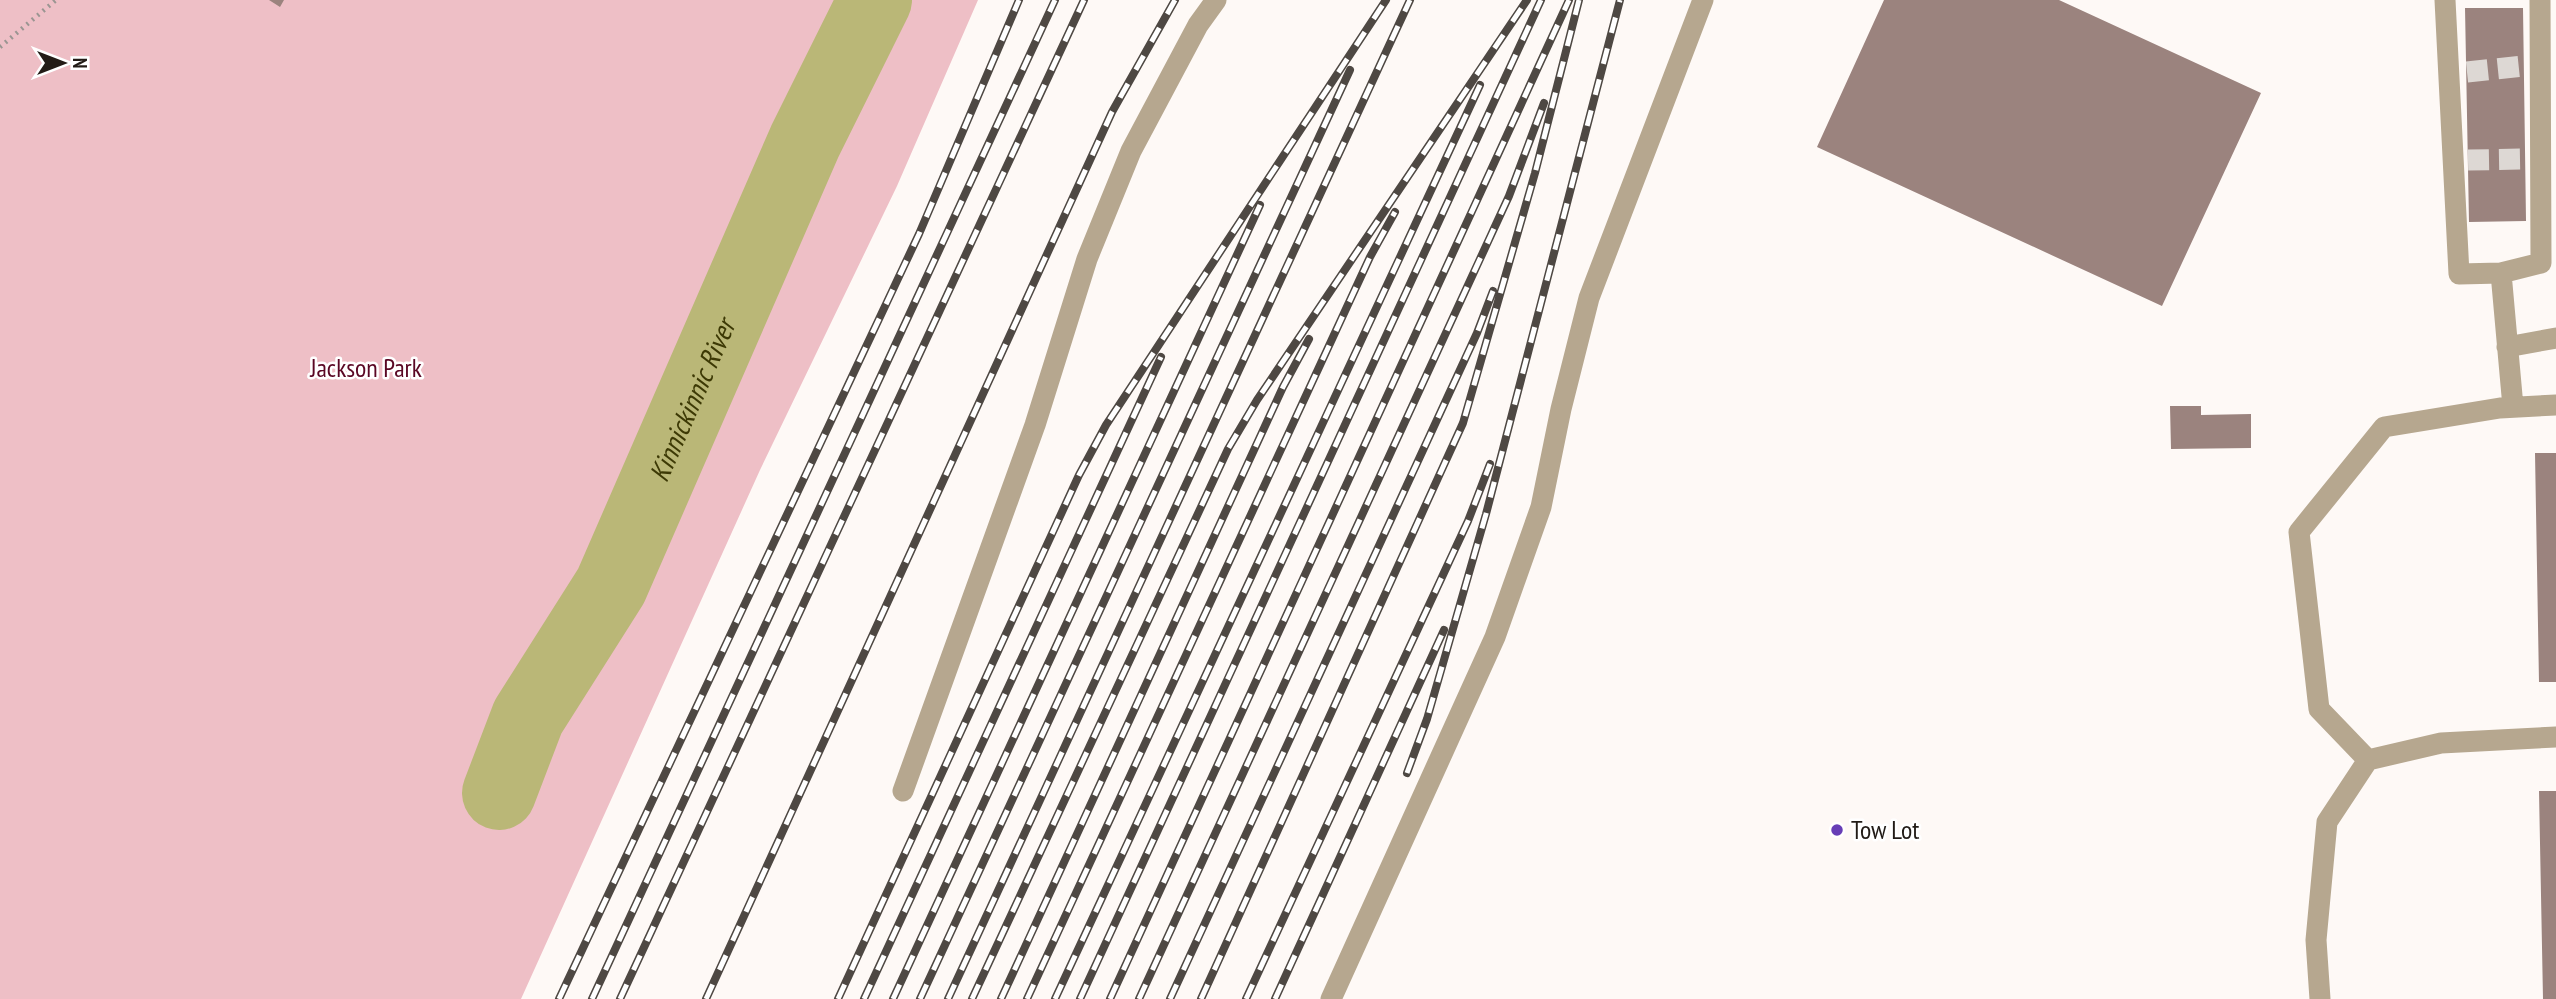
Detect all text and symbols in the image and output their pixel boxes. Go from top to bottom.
north arrow [28,28,98,98]
text: N [68,58,92,68]
water label: Kinnickinnic River [640,309,745,487]
park label: Jackson Park [309,351,422,384]
place label: Tow Lot [1851,813,1919,846]
marker: Tow Lot [1829,822,1845,838]

